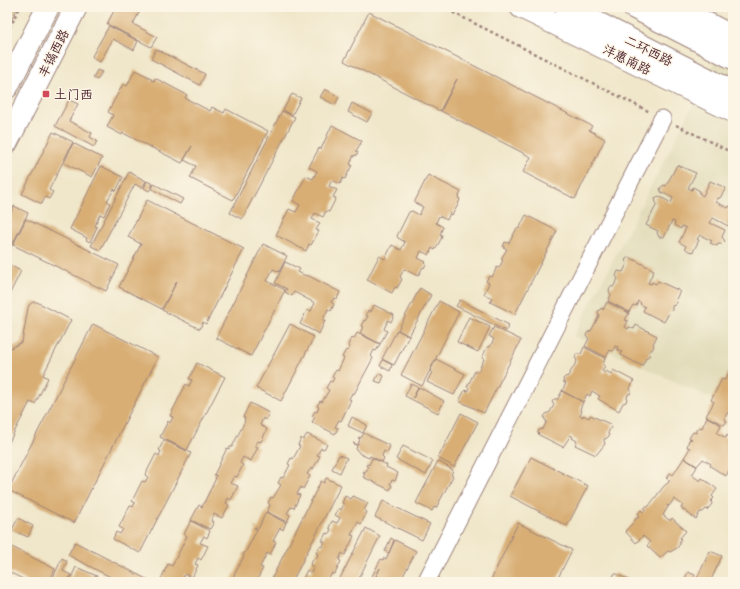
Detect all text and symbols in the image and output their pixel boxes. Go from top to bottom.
street label: 丰镐西路 [35,27,72,80]
street label: 二环西路 [622,32,675,69]
street label: 沣惠南路 [600,41,653,78]
place label: 土门西 [54,87,93,102]
marker: 土门西 [41,89,51,99]

